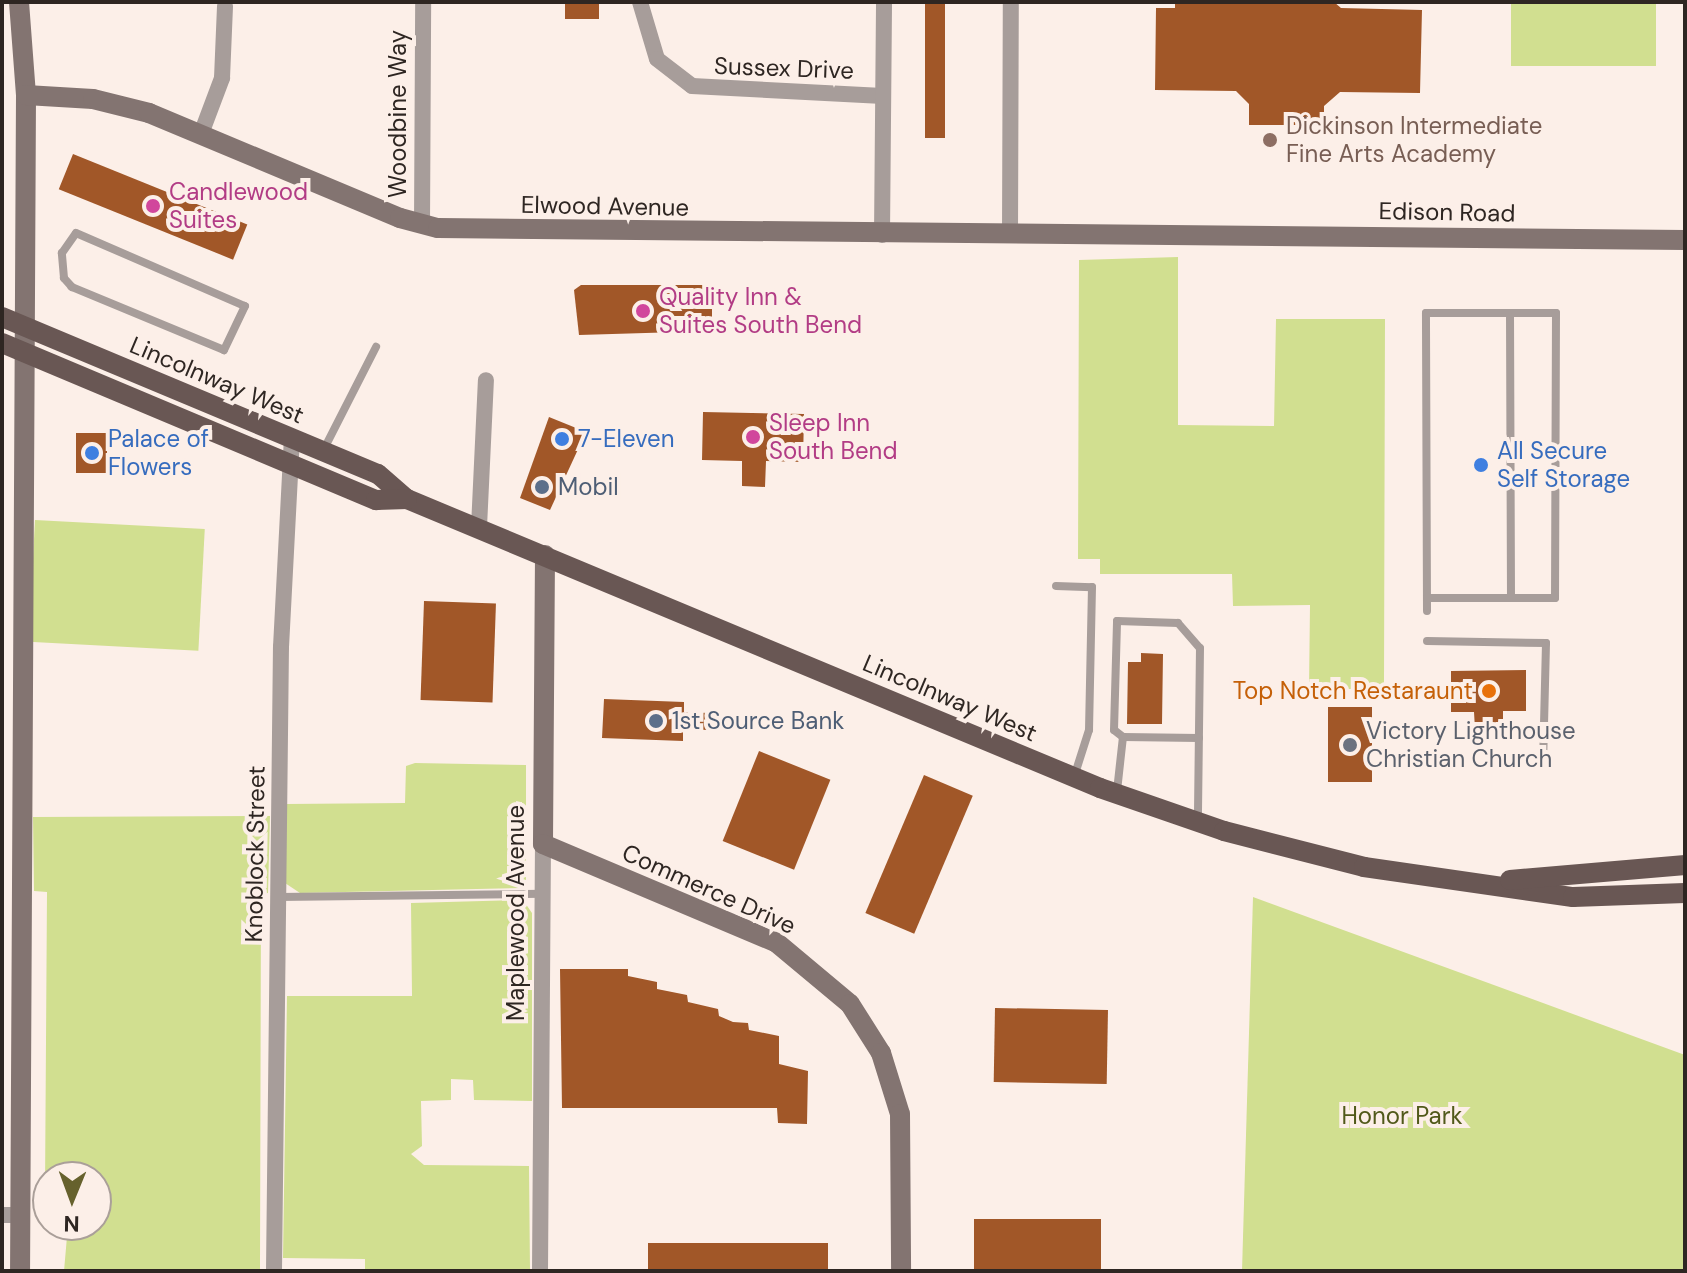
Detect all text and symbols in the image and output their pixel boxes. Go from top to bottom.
street label: Woodbine Way [384,30,412,198]
street label: Sussex Drive [714,51,854,85]
place label: Dickinson Intermediate Fine Arts Academy [1286,112,1542,168]
marker: Dickinson Intermediate Fine Arts Academy [1261,131,1279,149]
place label: Candlewood Suites [169,178,308,234]
street label: Elwood Avenue [521,190,689,222]
street label: Edison Road [1378,196,1516,228]
marker: Candlewood Suites [144,197,162,215]
place label: Quality Inn & Suites South Bend [659,283,862,339]
marker: Quality Inn & Suites South Bend [634,302,652,320]
street label: Lincolnway West [126,330,308,430]
place label: Sleep Inn South Bend [769,409,897,465]
place label: Palace of Flowers [108,425,209,481]
place label: 7-Eleven [578,425,675,453]
marker: Sleep Inn South Bend [744,428,762,446]
marker: 7-Eleven [553,430,571,448]
place label: All Secure Self Storage [1497,437,1630,493]
marker: Palace of Flowers [83,444,101,462]
marker: All Secure Self Storage [1472,456,1490,474]
place label: Mobil [558,473,619,501]
marker: Mobil [533,478,551,496]
street label: Lincolnway West [859,648,1041,748]
place label: Top Notch Restaraunt [1233,677,1473,705]
marker: Top Notch Restaraunt [1480,682,1498,700]
place label: 1st Source Bank [672,707,844,735]
marker: 1st Source Bank [647,712,665,730]
place label: Victory Lighthouse Christian Church [1366,717,1576,773]
marker: Victory Lighthouse Christian Church [1341,736,1359,754]
street label: Knoblock Street [239,765,271,943]
street label: Maplewood Avenue [502,805,530,1021]
street label: Commerce Drive [618,838,800,940]
park label: Honor Park [1341,1102,1463,1130]
north arrow [32,1161,112,1241]
text: N [63,1209,80,1238]

